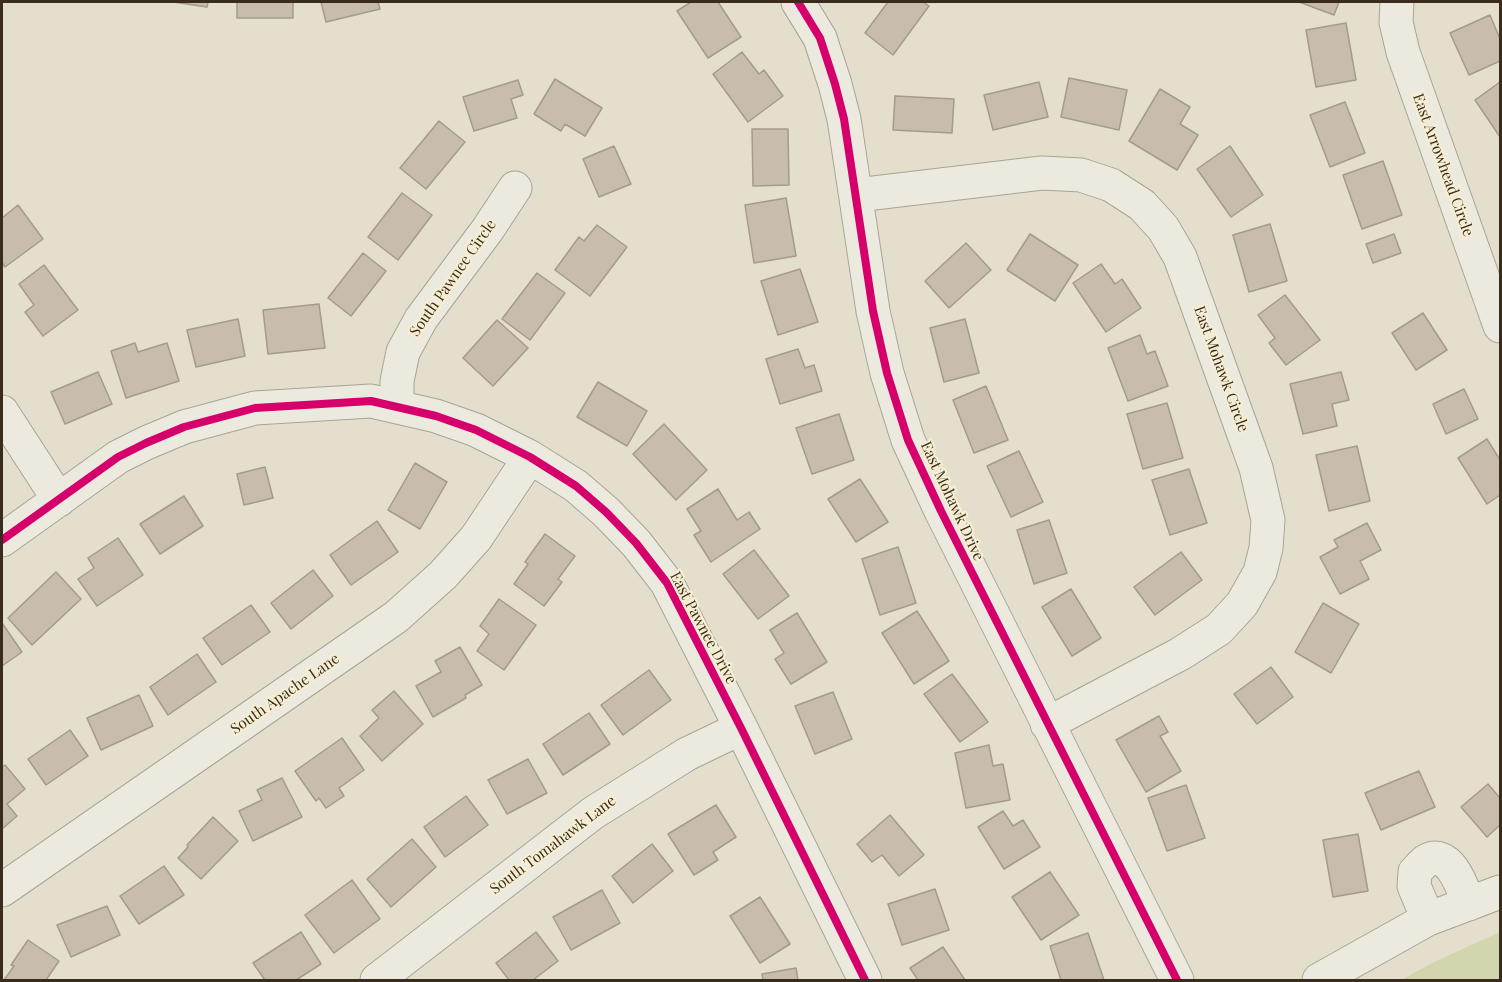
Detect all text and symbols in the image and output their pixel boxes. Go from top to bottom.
street label: East Arrowhead Circle [1409,91,1477,239]
street label: South Pawnee Circle [406,216,500,340]
street label: East Mohawk Circle [1190,304,1252,434]
street label: East Mohawk Drive [917,439,987,563]
street label: East Pawnee Drive [666,569,740,687]
street label: South Apache Lane [227,650,343,738]
street label: South Tomahawk Lane [487,792,619,898]

